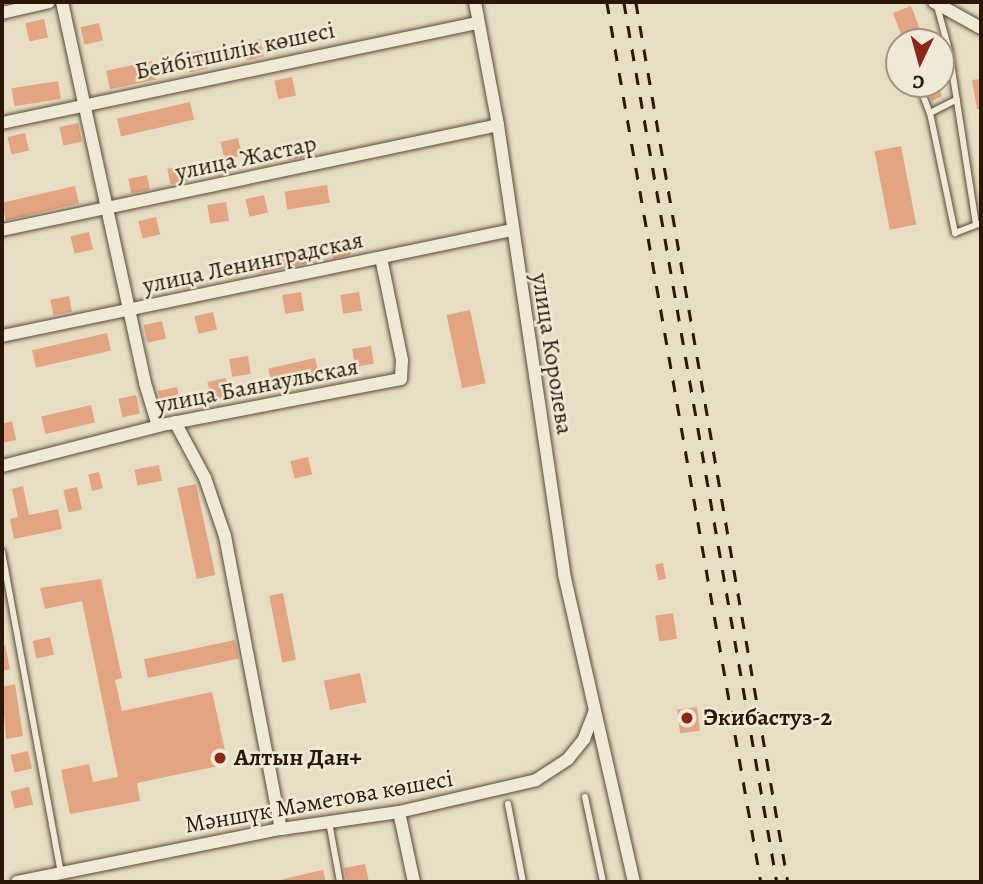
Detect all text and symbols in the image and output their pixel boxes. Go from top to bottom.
street label: Бейбітшілік көшесі [132,16,338,86]
north arrow [885,28,955,98]
text: С [911,68,925,95]
street label: улица Жастар [173,129,319,187]
street label: улица Ленинградская [140,226,366,300]
street label: улица Королева [525,271,579,437]
street label: улица Баянаульская [153,352,361,420]
place label: Экибастуз-2 [703,704,832,732]
marker: Экибастуз-2 [677,708,697,728]
place label: Алтын Дан+ [234,744,362,772]
marker: Алтын Дан+ [212,750,228,766]
street label: Мәншүк Мәметова көшесі [183,764,455,840]

